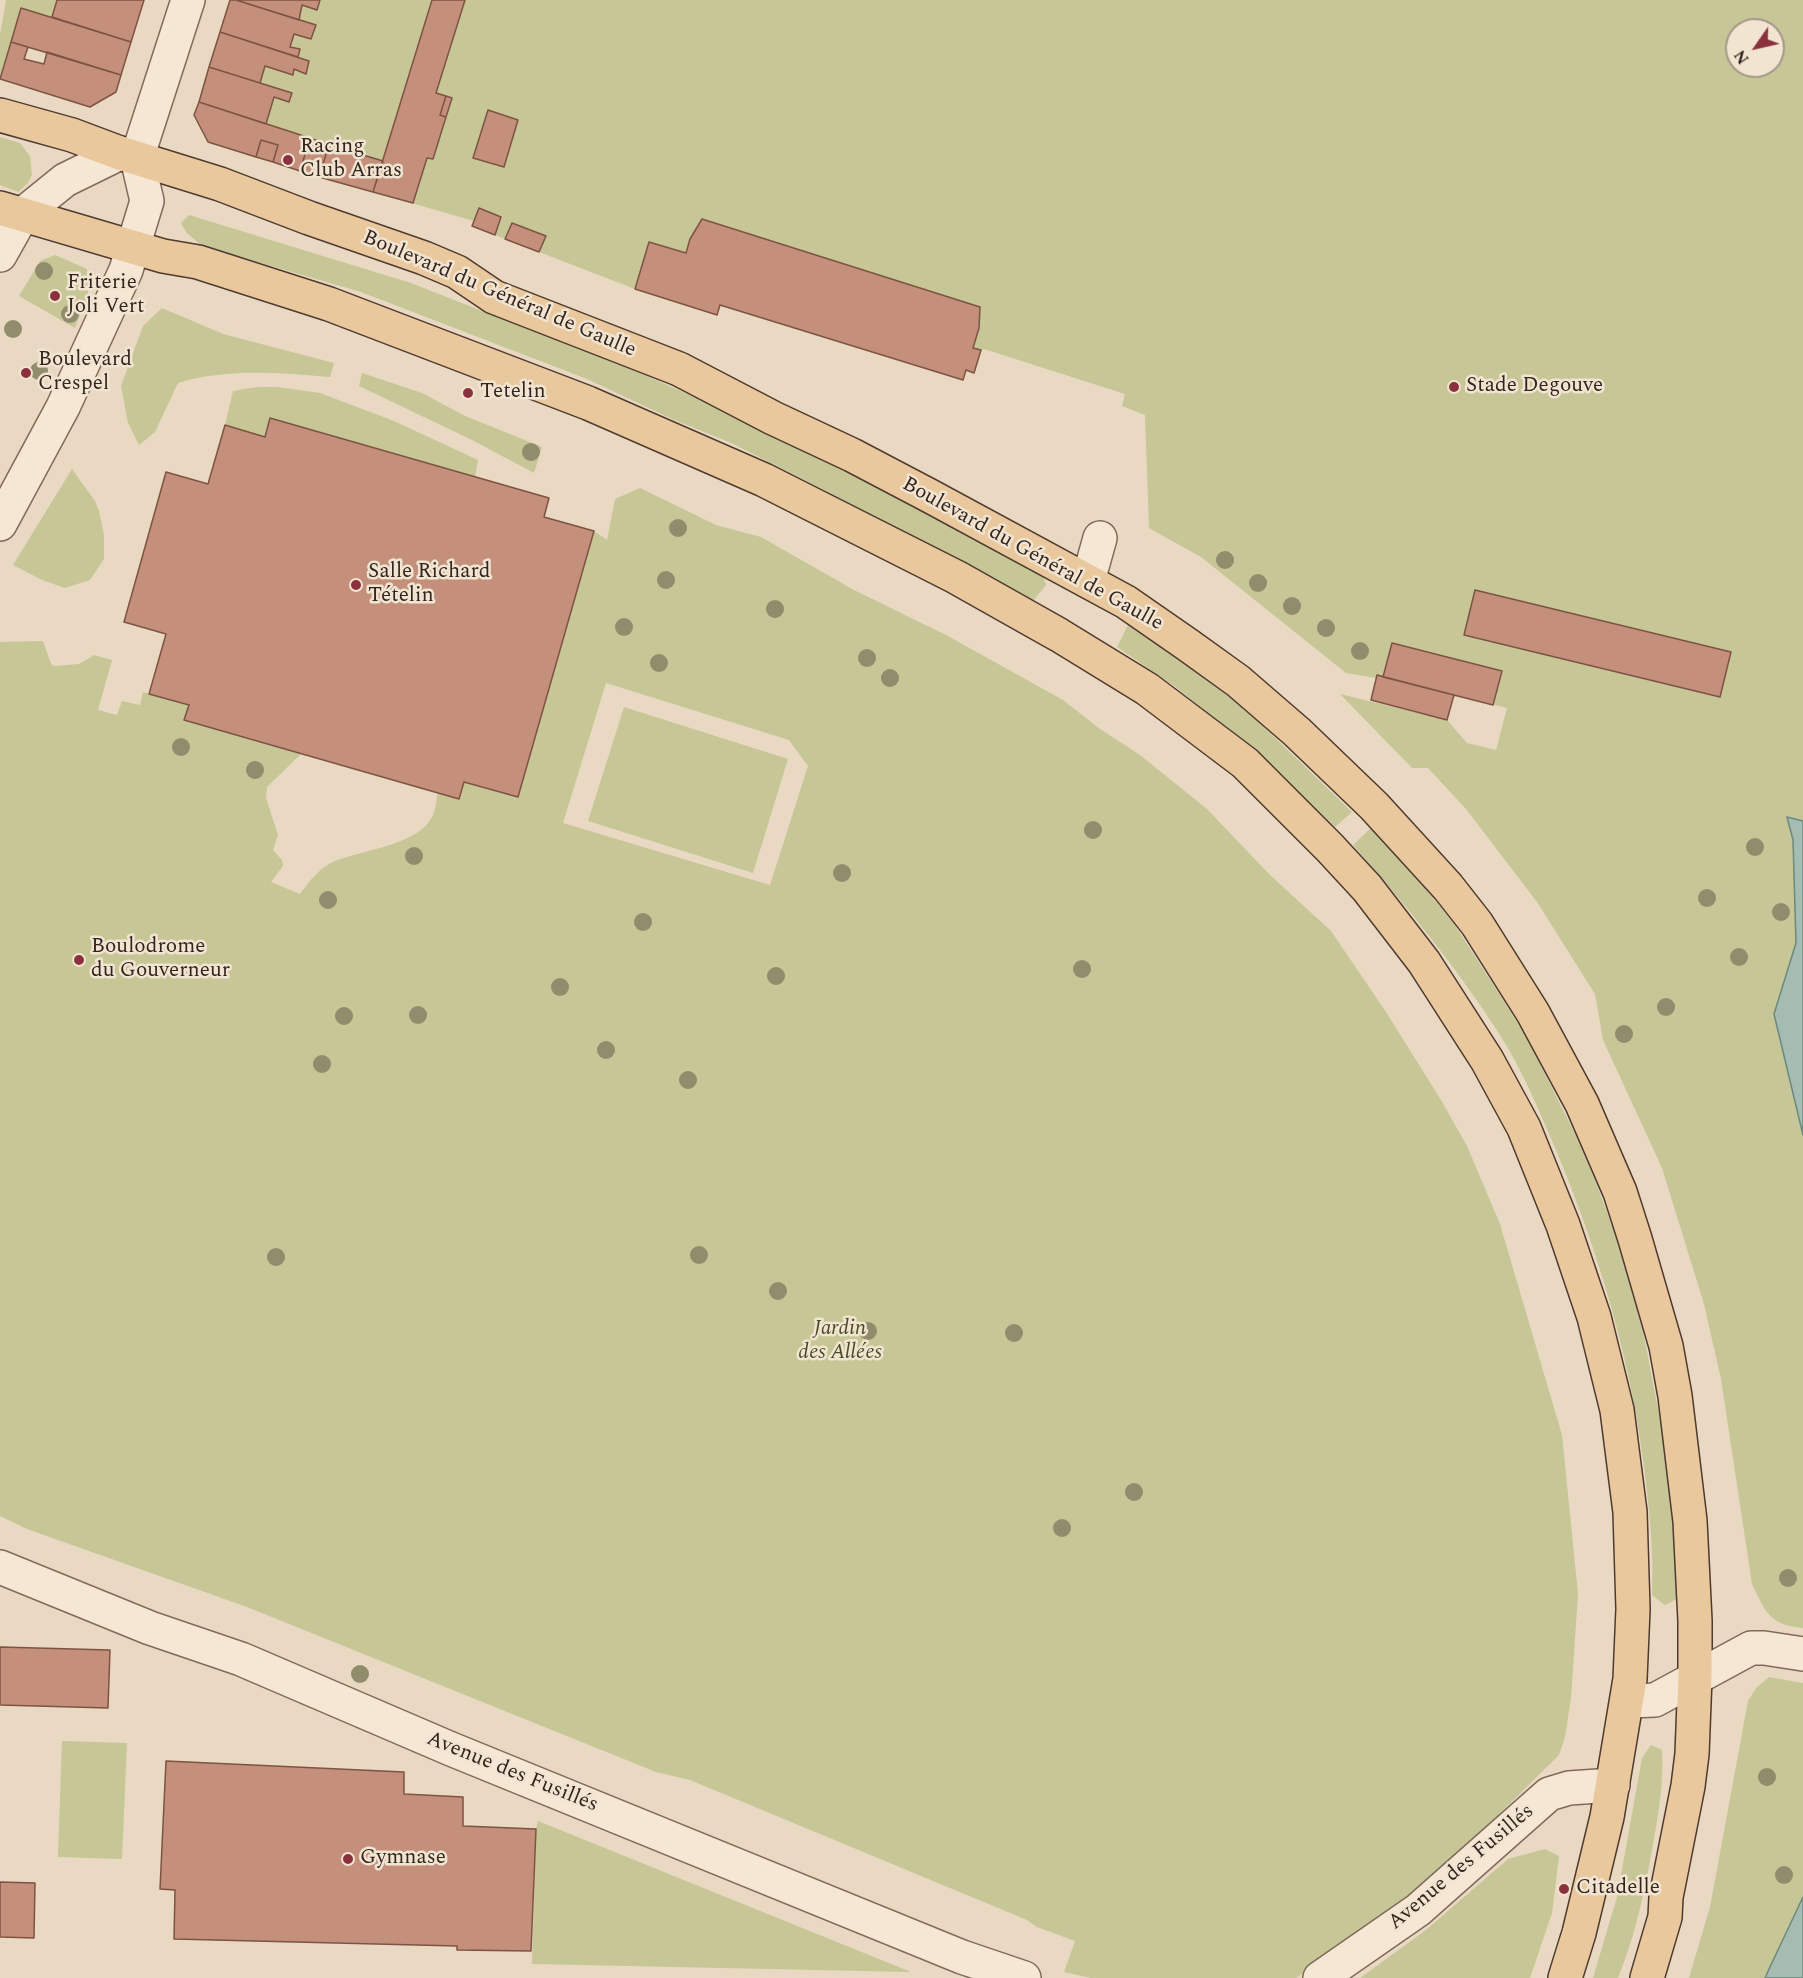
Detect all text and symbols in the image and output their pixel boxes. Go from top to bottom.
north arrow [1725,18,1785,78]
text: N [1728,45,1755,69]
place label: Racing Club Arras [300,135,402,185]
marker: Racing Club Arras [281,153,295,167]
street label: Boulevard du Général de Gaulle [358,226,640,364]
place label: Friterie Joli Vert [67,271,145,321]
marker: Friterie Joli Vert [48,289,62,303]
place label: Boulevard Crespel [38,348,132,398]
marker: Boulevard Crespel [19,366,33,380]
place label: Stade Degouve [1466,374,1603,400]
place label: Tetelin [480,380,546,406]
marker: Stade Degouve [1447,380,1461,394]
marker: Tetelin [461,386,475,400]
street label: Boulevard du Général de Gaulle [897,473,1167,637]
place label: Salle Richard Tételin [368,560,490,610]
marker: Salle Richard Tételin [349,578,363,592]
place label: Boulodrome du Gouverneur [91,935,230,985]
marker: Boulodrome du Gouverneur [72,953,86,967]
park label: Jardin des Allées [798,1317,882,1367]
street label: Avenue des Fusillés [423,1727,601,1819]
street label: Avenue des Fusillés [1384,1800,1540,1936]
place label: Gymnase [360,1846,446,1872]
marker: Gymnase [341,1852,355,1866]
place label: Citadelle [1576,1876,1660,1902]
marker: Citadelle [1557,1882,1571,1896]

